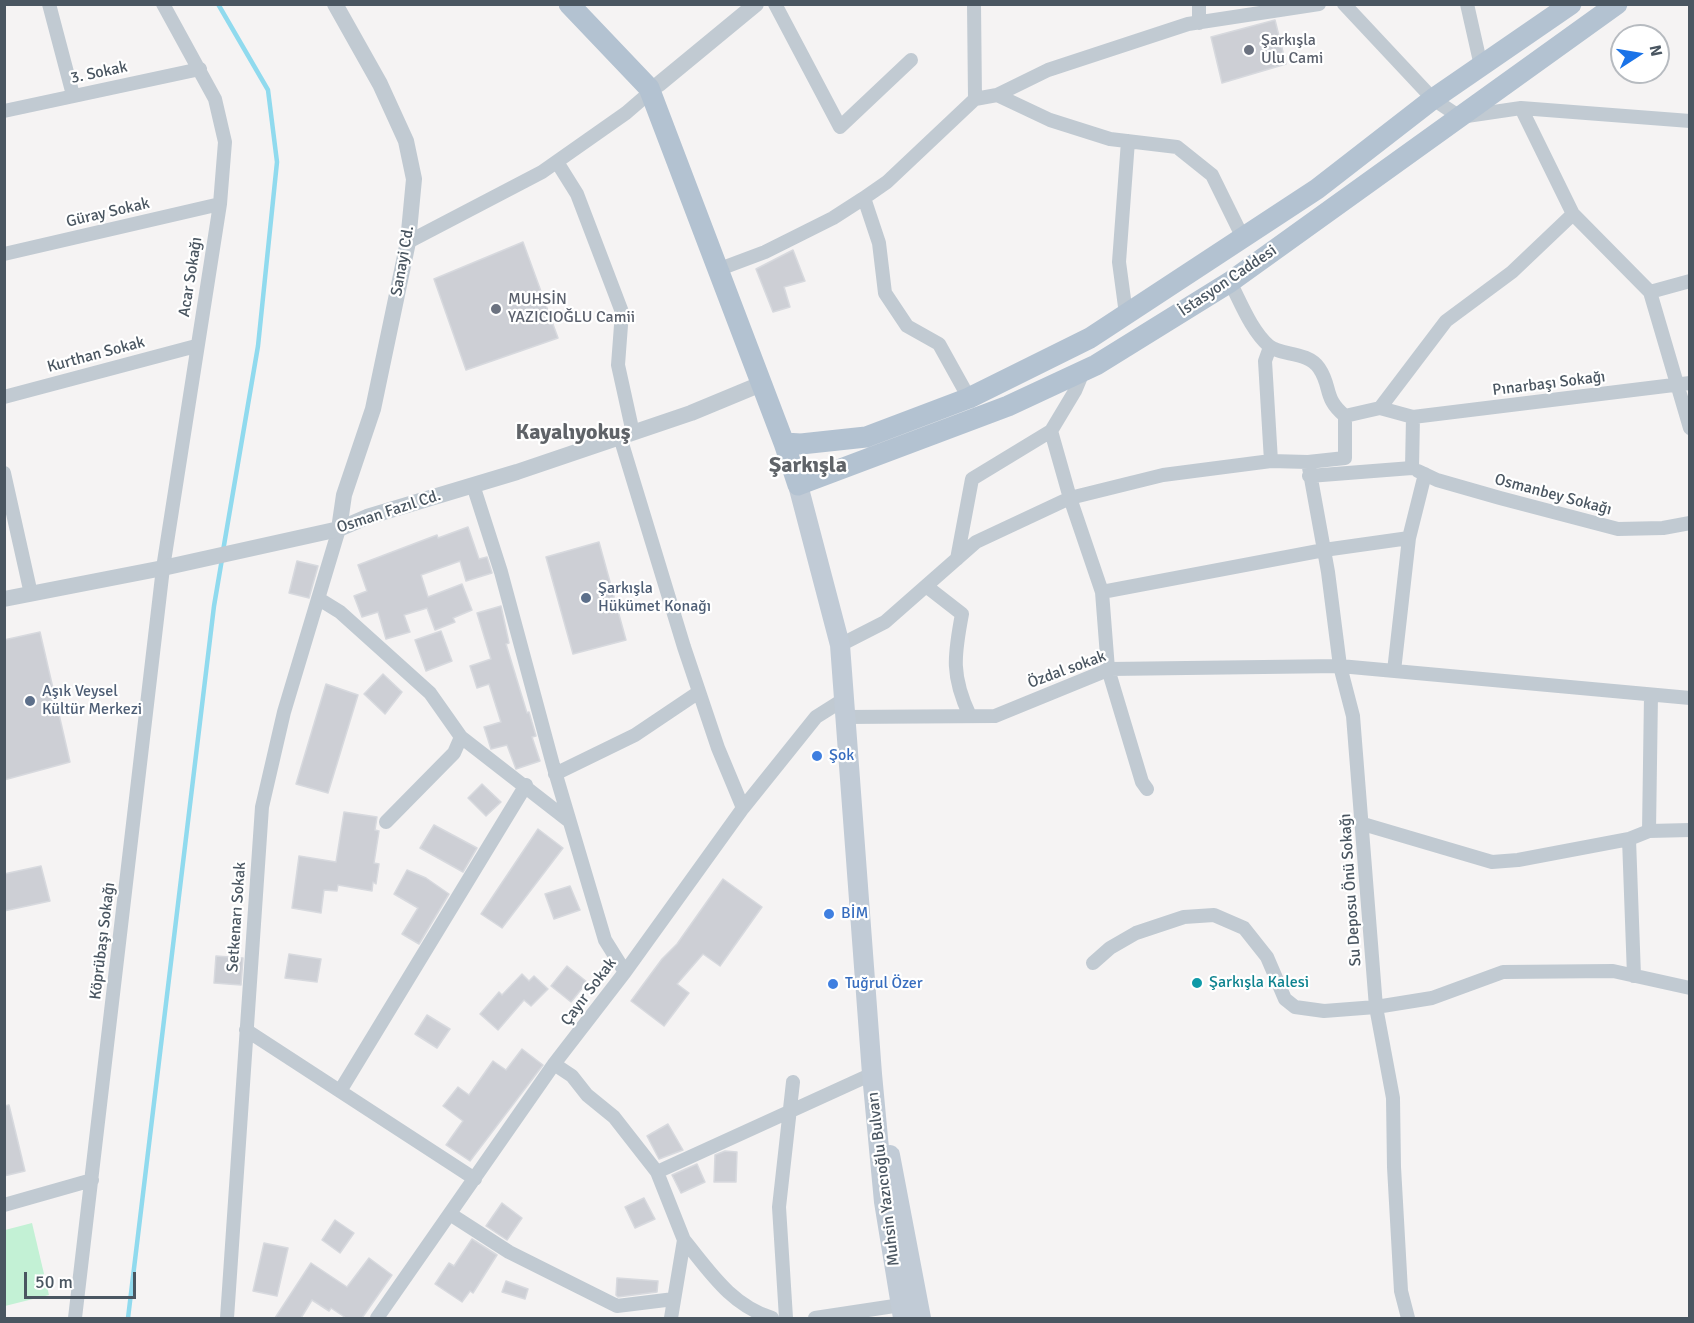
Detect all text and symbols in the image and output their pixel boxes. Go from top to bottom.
north arrow [1610,24,1670,84]
place label: Şarkışla Ulu Cami [1261,31,1323,69]
marker: Şarkışla Ulu Cami [1242,43,1256,57]
text: N [1645,43,1667,58]
street label: 3. Sokak [69,58,129,88]
street label: Güray Sokak [64,194,152,232]
street label: Sanayi Cd. [387,224,419,298]
street label: Acar Sokağı [175,236,207,318]
street label: İstasyon Caddesi [1175,241,1281,321]
place label: MUHSİN YAZICIOĞLU Camii [508,290,635,328]
marker: MUHSİN YAZICIOĞLU Camii [489,302,503,316]
street label: Kurthan Sokak [45,333,147,377]
street label: Pınarbaşı Sokağı [1491,368,1607,400]
district label: Kayalıyokuş [516,420,630,446]
district label: Şarkışla [769,453,847,479]
street label: Osmanbey Sokağı [1492,470,1614,520]
street label: Osman Fazıl Cd. [334,486,444,538]
place label: Şarkışla Hükümet Konağı [598,579,711,617]
marker: Şarkışla Hükümet Konağı [579,591,593,605]
street label: Özdal sokak [1025,647,1109,693]
place label: Aşık Veysel Kültür Merkezi [42,682,142,720]
marker: Aşık Veysel Kültür Merkezi [23,694,37,708]
place label: Şok [829,746,854,766]
marker: Şok [810,749,824,763]
street label: Su Deposu Önü Sokağı [1336,813,1366,967]
street label: Setkenarı Sokak [224,861,250,973]
street label: Köprübaşı Sokağı [86,881,120,1001]
place label: BİM [841,904,868,924]
marker: BİM [822,907,836,921]
street label: Çayır Sokak [557,954,621,1030]
place label: Şarkışla Kalesi [1209,973,1309,993]
place label: Tuğrul Özer [845,974,923,994]
marker: Şarkışla Kalesi [1190,976,1204,990]
marker: Tuğrul Özer [826,977,840,991]
street label: Muhsin Yazıcıoğlu Bulvarı [864,1091,904,1267]
scale bar [27,1260,140,1298]
text: 50 m [35,1271,73,1293]

